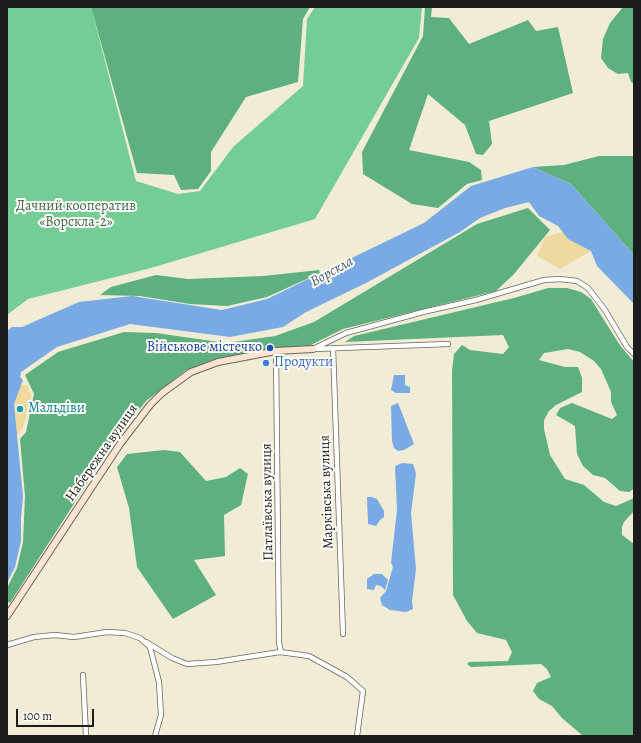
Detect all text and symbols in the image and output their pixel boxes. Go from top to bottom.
park label: Дачний кооператив «Ворскла-2» [16,199,136,232]
water label: Ворскла [307,253,357,291]
place label: Військове містечко [147,340,262,356]
marker: Військове містечко [265,343,275,353]
place label: Продукти [274,355,333,371]
marker: Продукти [261,358,271,368]
place label: Мальдіви [28,401,85,417]
street label: Набережна вулиця [62,401,142,505]
marker: Мальдіви [15,404,25,414]
street label: Марківська вулиця [317,434,337,550]
street label: Патлаївська вулиця [259,443,277,561]
scale bar [18,701,96,727]
text: 100 m [23,708,52,724]

